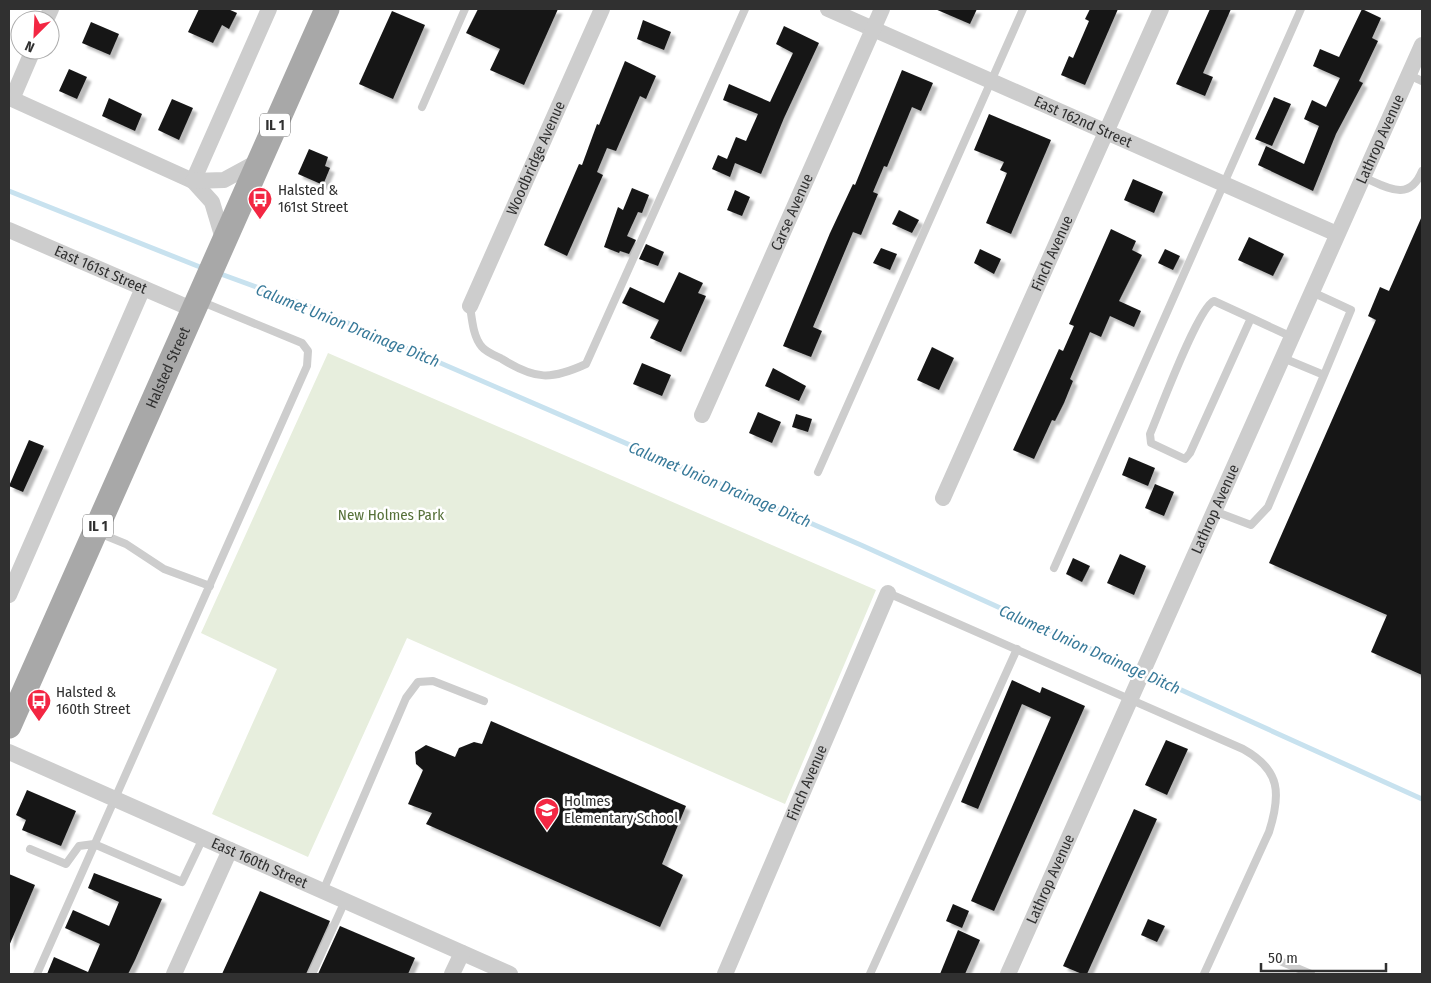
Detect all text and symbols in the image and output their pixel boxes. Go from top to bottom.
north arrow [10,10,60,60]
text: N [23,37,37,56]
street label: East 162nd Street [1031,92,1135,151]
street label: Lathrop Avenue [1352,92,1408,187]
street label: Woodbridge Avenue [503,98,569,218]
road number: IL 1 [260,114,290,136]
street label: Carse Avenue [767,171,817,253]
place label: Halsted & 161st Street [278,181,348,216]
bus stop icon: Halsted & 161st Street [247,186,273,220]
street label: Finch Avenue [1027,213,1077,294]
street label: East 161st Street [52,242,150,298]
water label: Calumet Union Drainage Ditch [253,280,442,371]
street label: Halsted Street [142,324,194,411]
water label: Calumet Union Drainage Ditch [626,437,814,532]
street label: Lathrop Avenue [1187,462,1243,557]
park label: New Holmes Park [338,506,444,524]
road number: IL 1 [83,514,113,538]
water label: Calumet Union Drainage Ditch [996,601,1183,698]
place label: Halsted & 160th Street [56,683,130,718]
bus stop icon: Halsted & 160th Street [26,688,52,722]
street label: Finch Avenue [783,742,831,823]
place label: Holmes Elementary School [564,792,678,827]
school or university icon: Holmes Elementary School [534,797,560,831]
street label: Lathrop Avenue [1023,831,1078,927]
street label: East 160th Street [209,834,310,892]
scale bar [1261,940,1386,972]
text: 50 m [1268,949,1298,967]

